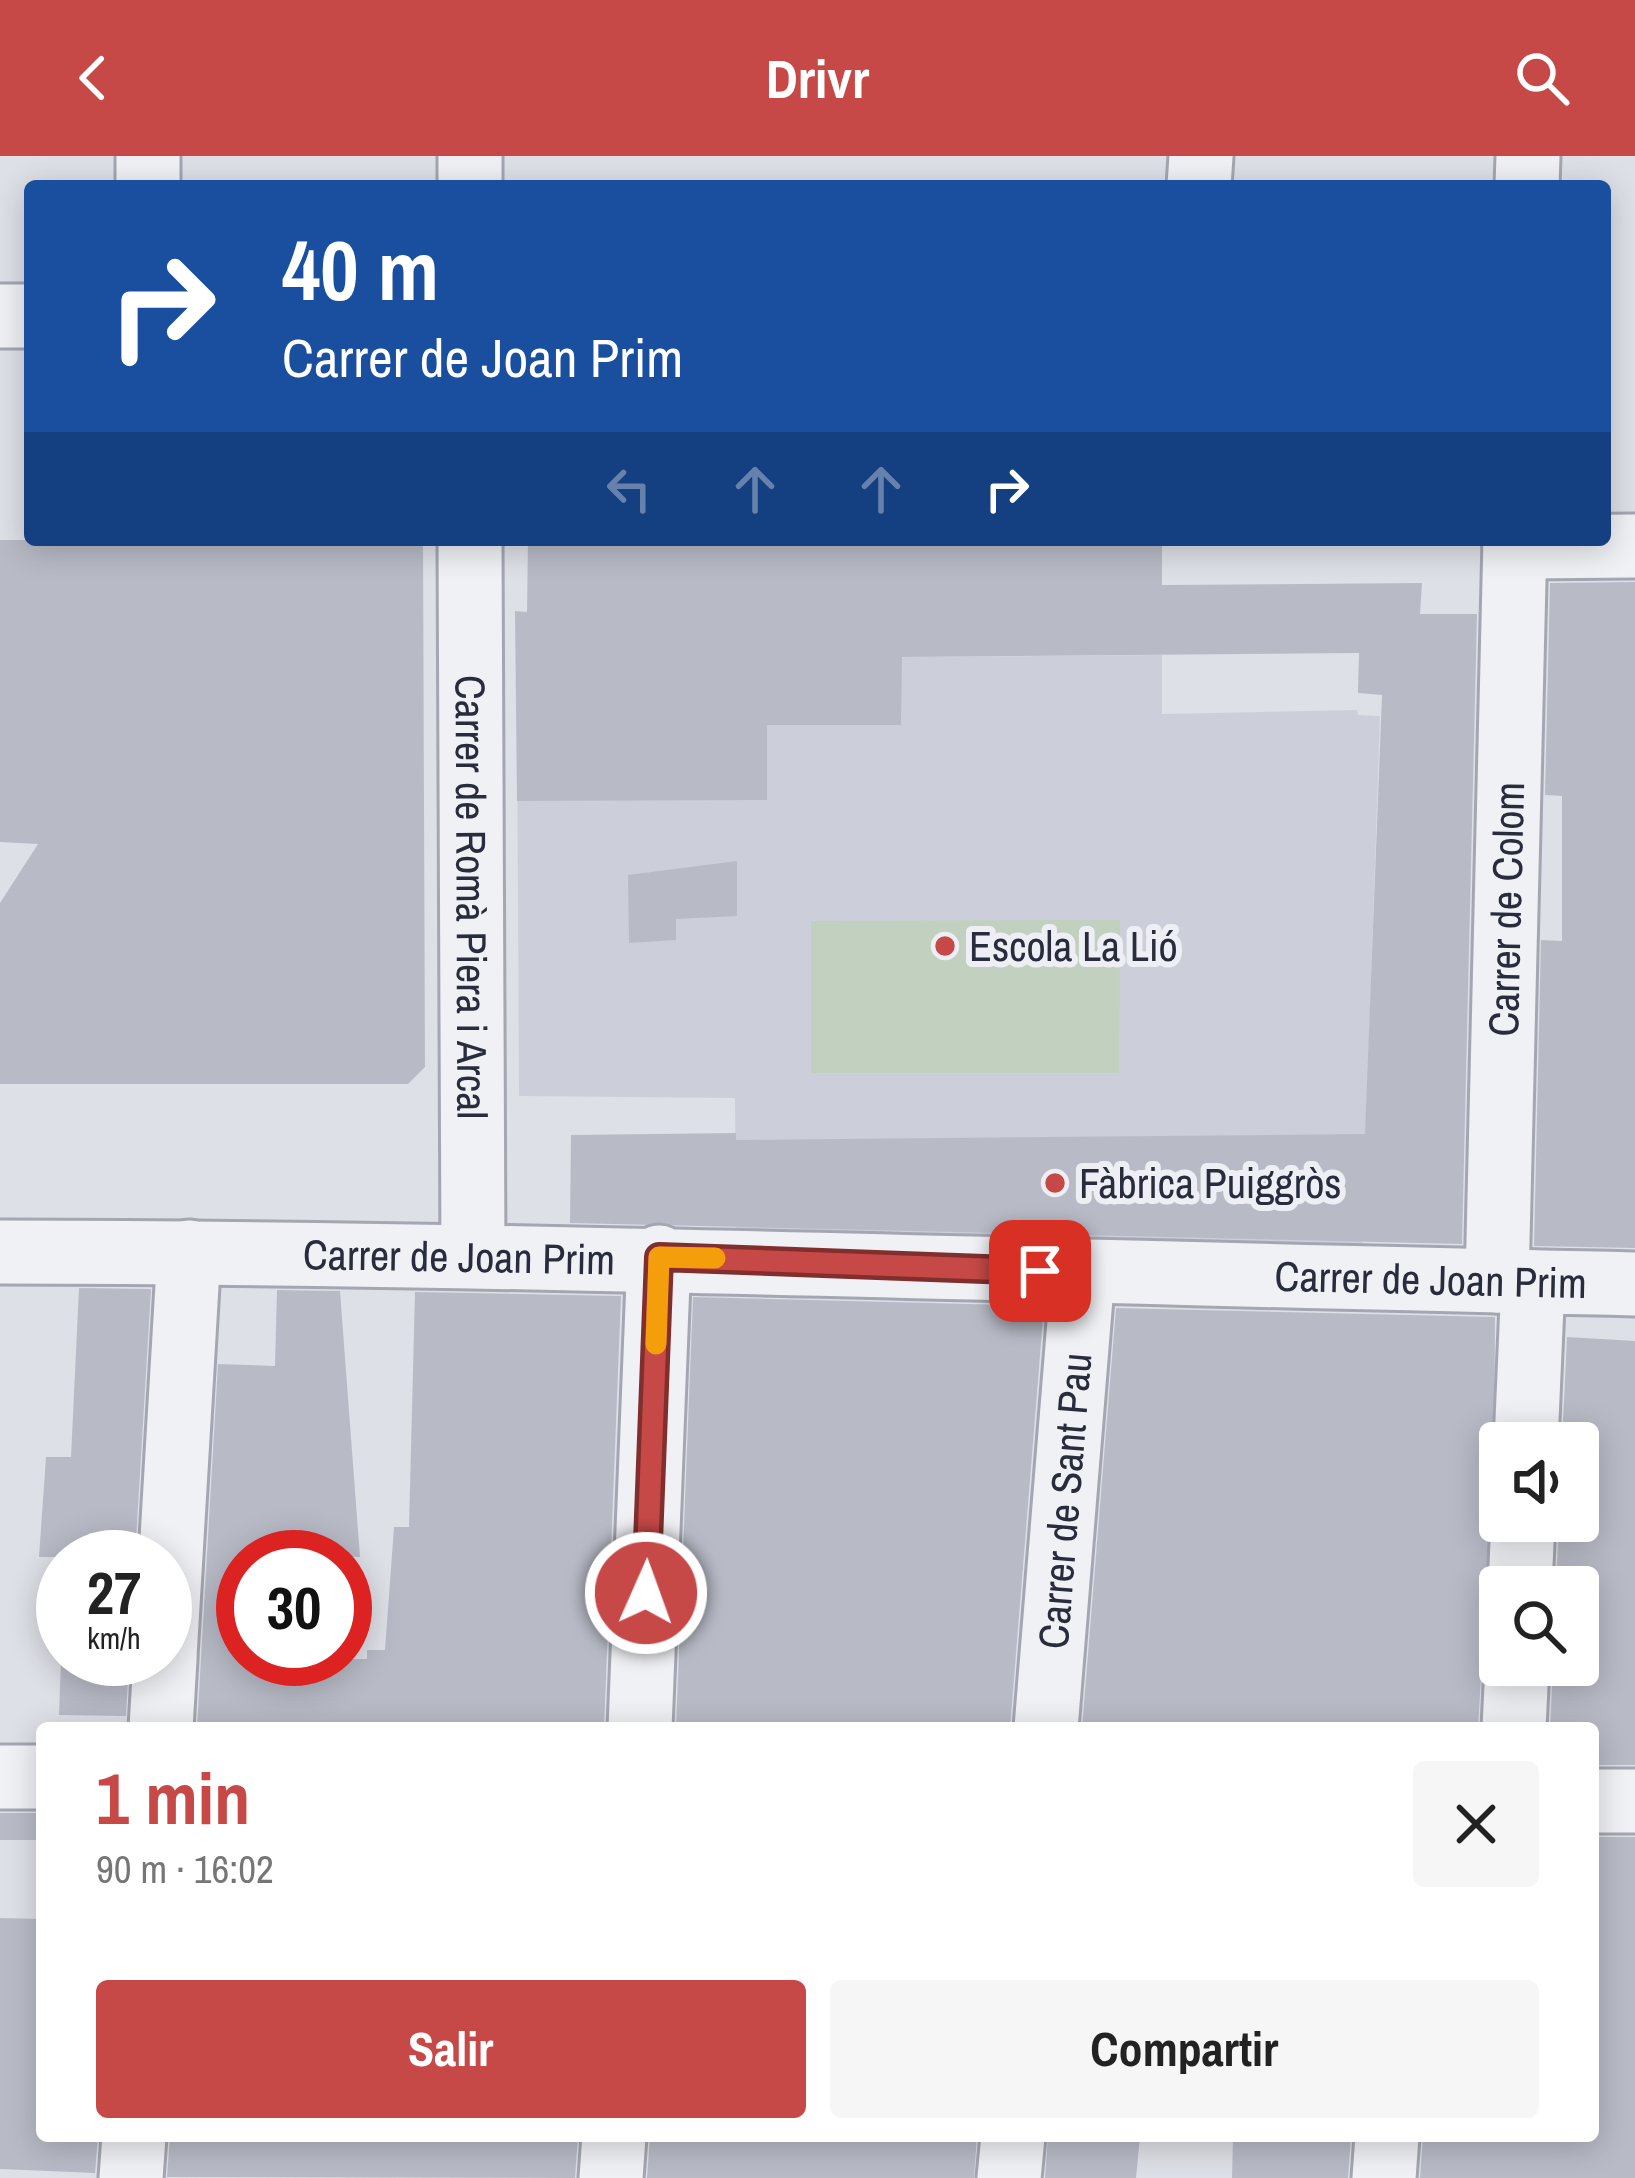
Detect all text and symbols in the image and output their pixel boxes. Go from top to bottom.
text: Drivr [766,42,869,115]
icon: back [60,45,126,111]
icon: search [1509,45,1575,111]
text: 40 m [282,213,439,326]
icon: right [84,228,240,384]
text: Carrer de Joan Prim [282,321,683,394]
icon: left [596,456,662,522]
icon: ahead [722,456,788,522]
icon: ahead [848,456,914,522]
icon: right [974,456,1040,522]
street label: Carrer de Romà Piera i Arcal [443,675,500,1119]
street label: Carrer de Colom [1475,781,1537,1037]
place label: Escola La Lió [969,918,1178,974]
marker: Escola La Lió [932,933,958,959]
place label: Fàbrica Puiggròs [1079,1155,1342,1211]
marker: Fàbrica Puiggròs [1042,1170,1068,1196]
pin [989,1220,1091,1322]
street label: Carrer de Joan Prim [303,1226,616,1288]
icon: arrive [1007,1238,1073,1304]
street label: Carrer de Joan Prim [1274,1248,1587,1311]
street label: Carrer de Sant Pau [1025,1351,1104,1651]
map controls [1479,1422,1599,1686]
button: sound [1479,1422,1599,1542]
speed limit sign: 30 [216,1530,372,1686]
position arrow [583,1530,709,1656]
text: 27 [87,1552,141,1633]
button: search [1479,1566,1599,1686]
text: km/h [87,1618,141,1658]
text: 1 min [96,1749,250,1846]
button: close [1413,1761,1539,1887]
text: 90 m · 16:02 [96,1843,274,1895]
button: Salir [96,1980,806,2118]
button: Compartir [830,1980,1539,2118]

